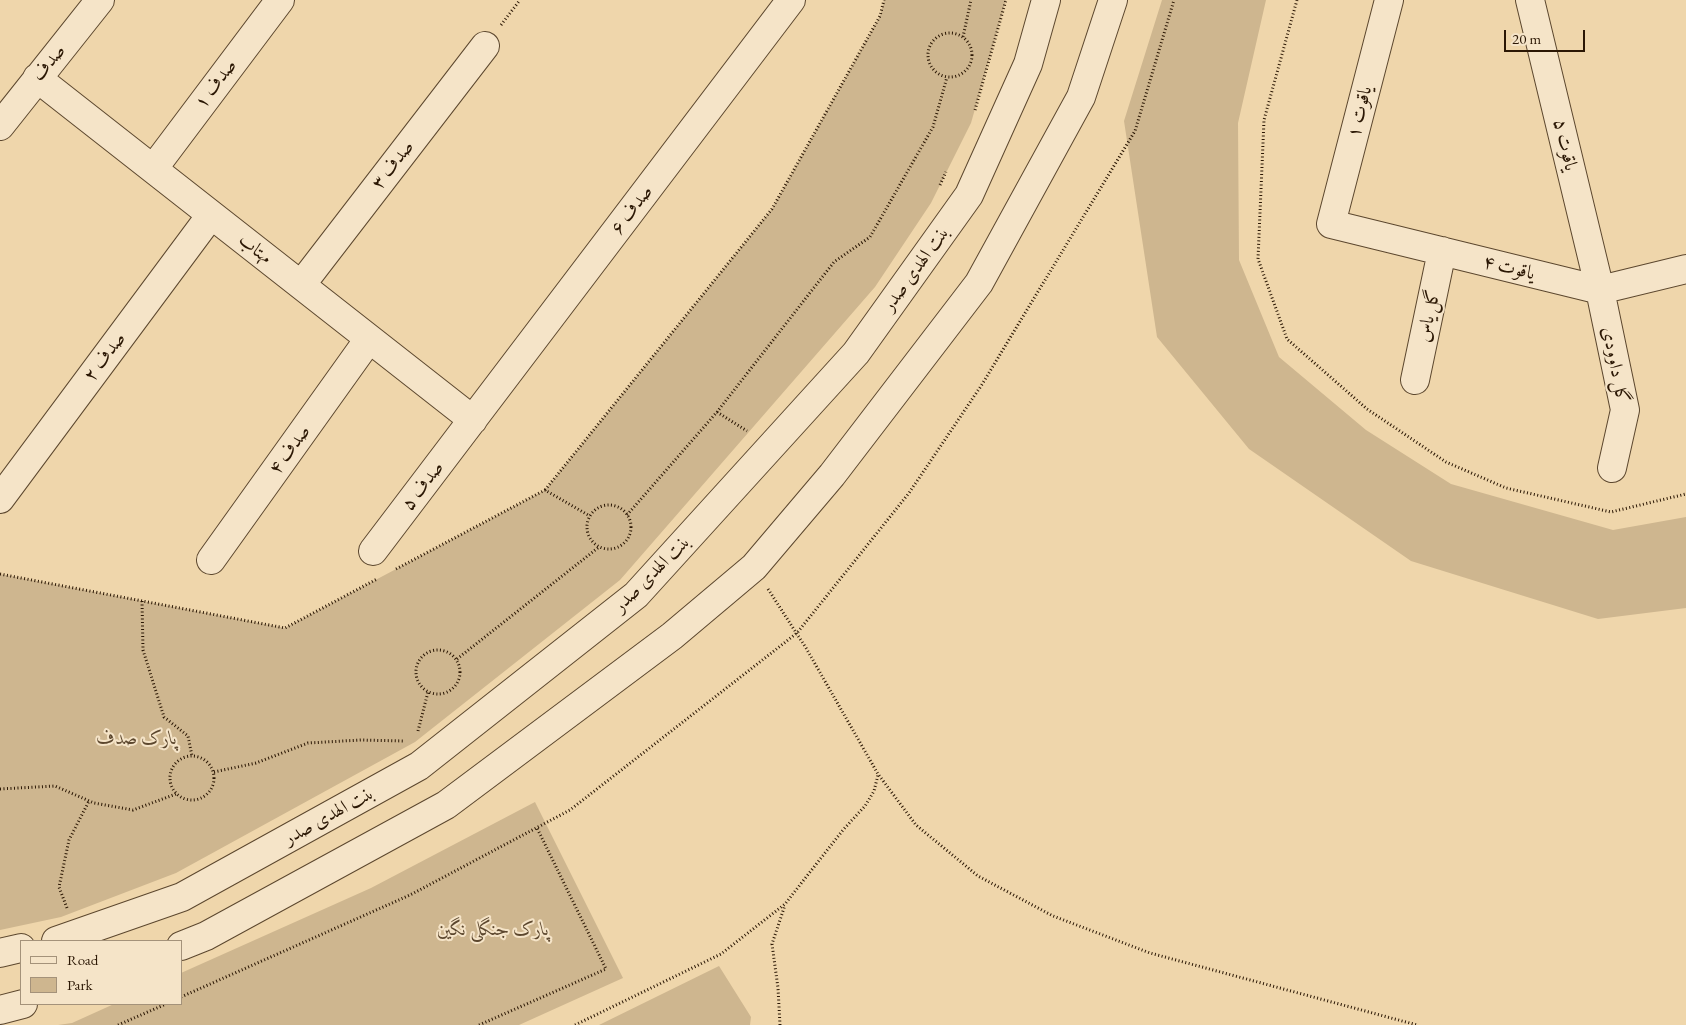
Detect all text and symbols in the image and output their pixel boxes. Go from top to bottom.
scale bar [1506,20,1587,52]
text: 20 m [1512,29,1541,48]
street label: صدف [27,40,71,86]
street label: صدف ۱ [190,55,242,113]
street label: یاقوت ۱ [1343,84,1377,140]
street label: یاقوت ۵ [1548,117,1582,173]
street label: صدف ۳ [367,136,419,194]
street label: صدف ۶ [606,181,658,239]
street label: بنت الهدی صدر [877,222,955,316]
street label: مهتاب [234,229,276,269]
street label: یاقوت ۴ [1481,251,1537,285]
street label: گل یاس [1412,288,1446,344]
street label: گل داوودی [1596,325,1634,405]
street label: صدف ۲ [79,328,131,386]
street label: صدف ۴ [264,421,316,479]
street label: صدف ۵ [397,457,449,515]
street label: بنت الهدی صدر [609,531,695,617]
park label: پارک صدف [97,728,177,750]
street label: بنت الهدی صدر [280,782,378,850]
park label: پارک جنگلی نگین [437,919,549,941]
legend [20,940,182,1005]
text: Road [67,950,98,969]
text: Park [67,975,93,994]

